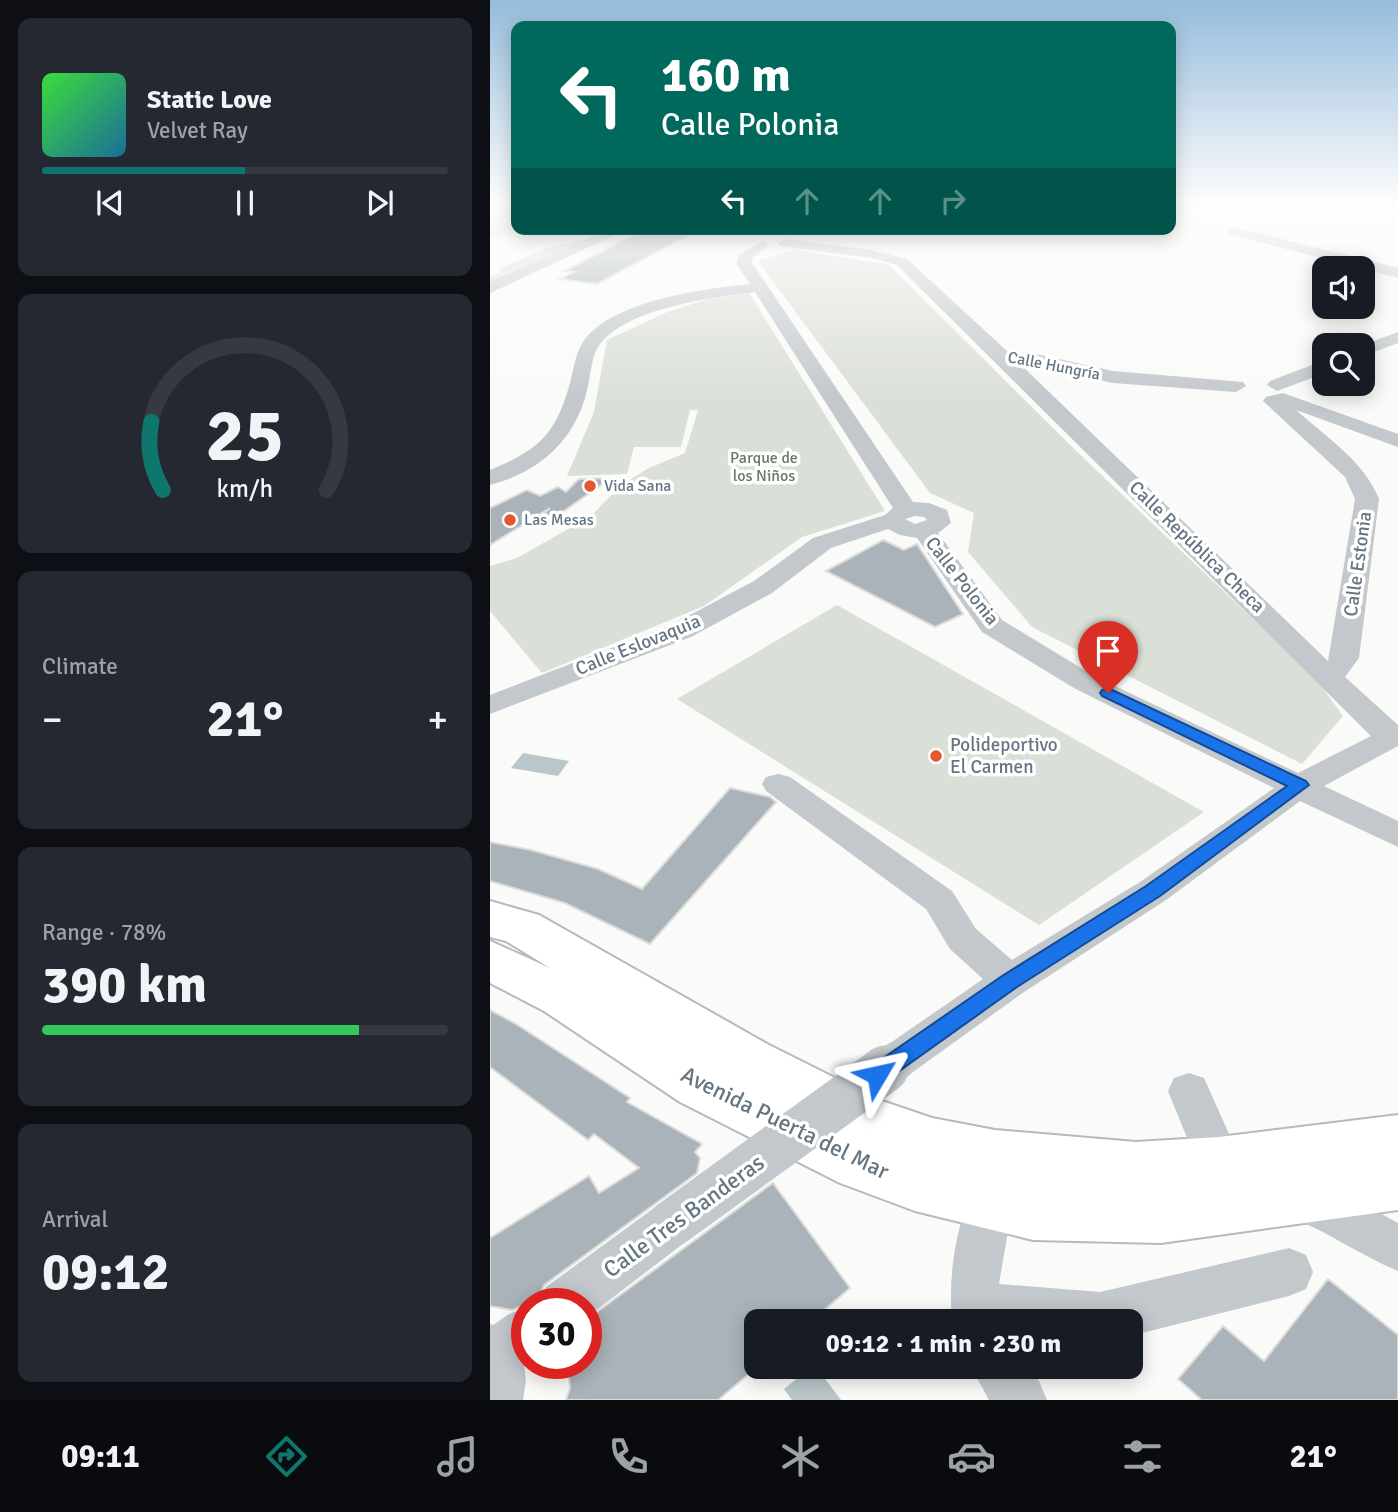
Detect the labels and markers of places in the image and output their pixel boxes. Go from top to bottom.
place label: Vida Sana [604,476,671,496]
marker: Vida Sana [582,478,598,494]
place label: Las Mesas [524,510,594,530]
marker: Las Mesas [502,512,518,528]
pin [1078,621,1138,693]
place label: Polideportivo El Carmen [950,733,1058,779]
marker: Polideportivo El Carmen [928,748,944,764]

